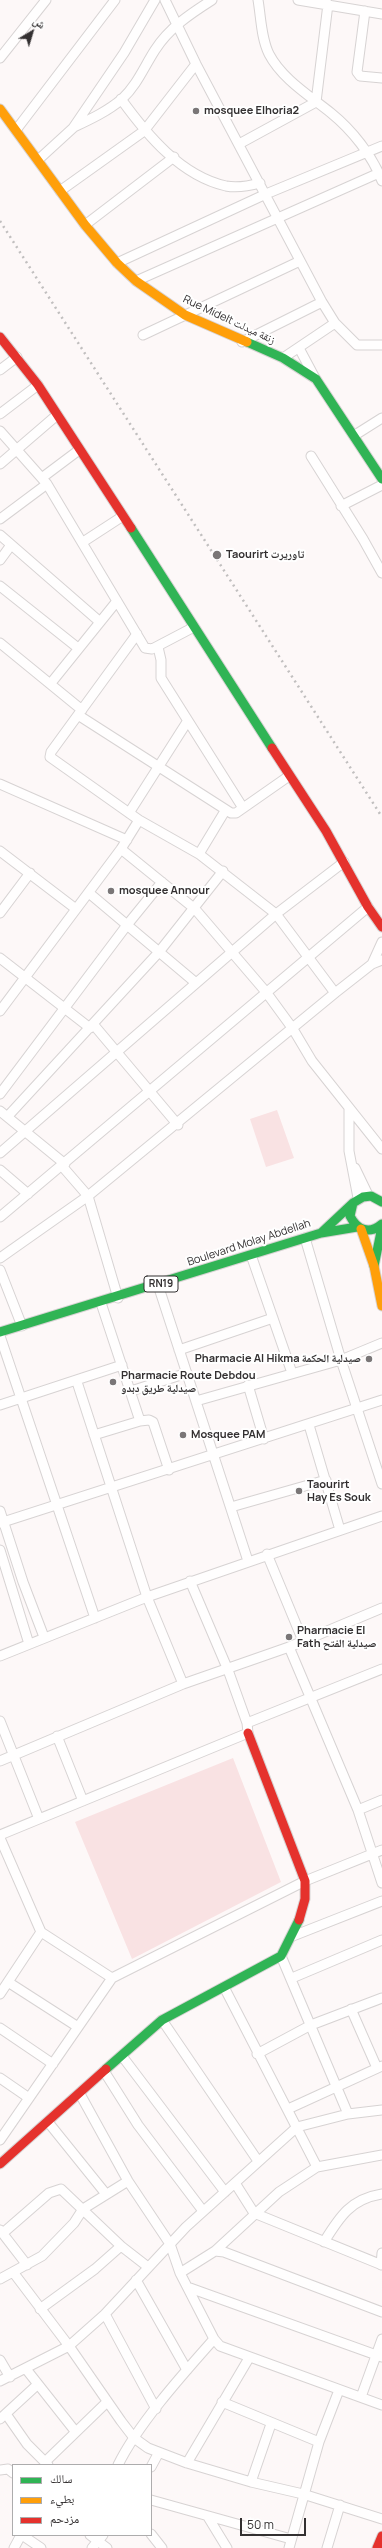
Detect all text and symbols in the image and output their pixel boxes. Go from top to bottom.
north arrow [12,12,52,52]
text: ش [30,13,49,32]
place label: mosquee Elhoria2 [204,104,299,118]
marker: mosquee Elhoria2 [191,106,201,116]
street label: Rue Midelt زنقة ميدلت [181,293,277,347]
place label: Taourirt تاوريرت [226,548,304,562]
marker: Taourirt تاوريرت [211,549,223,561]
place label: mosquee Annour [119,884,210,898]
marker: mosquee Annour [106,886,116,896]
street label: Boulevard Molay Abdellah [186,1217,312,1269]
road number: RN19 [144,1276,178,1292]
place label: Pharmacie Al Hikma صيدلية الحكمة [195,1352,361,1366]
marker: Pharmacie Al Hikma صيدلية الحكمة [364,1354,374,1364]
place label: Pharmacie Route Debdou صيدلية طريق دبدو [121,1369,256,1395]
marker: Pharmacie Route Debdou صيدلية طريق دبدو [108,1377,118,1387]
place label: Mosquee PAM [191,1428,265,1442]
marker: Mosquee PAM [178,1430,188,1440]
place label: Taourirt Hay Es Souk [307,1478,371,1504]
marker: Taourirt Hay Es Souk [294,1486,304,1496]
place label: Pharmacie El Fath صيدلية الفتح [297,1624,376,1650]
marker: Pharmacie El Fath صيدلية الفتح [284,1632,294,1642]
legend [12,2464,152,2536]
text: سالك [50,2470,72,2487]
text: بطيء [50,2490,74,2507]
text: مزدحم [50,2510,79,2527]
scale bar [242,2510,308,2536]
text: 50 m [247,2516,274,2533]

